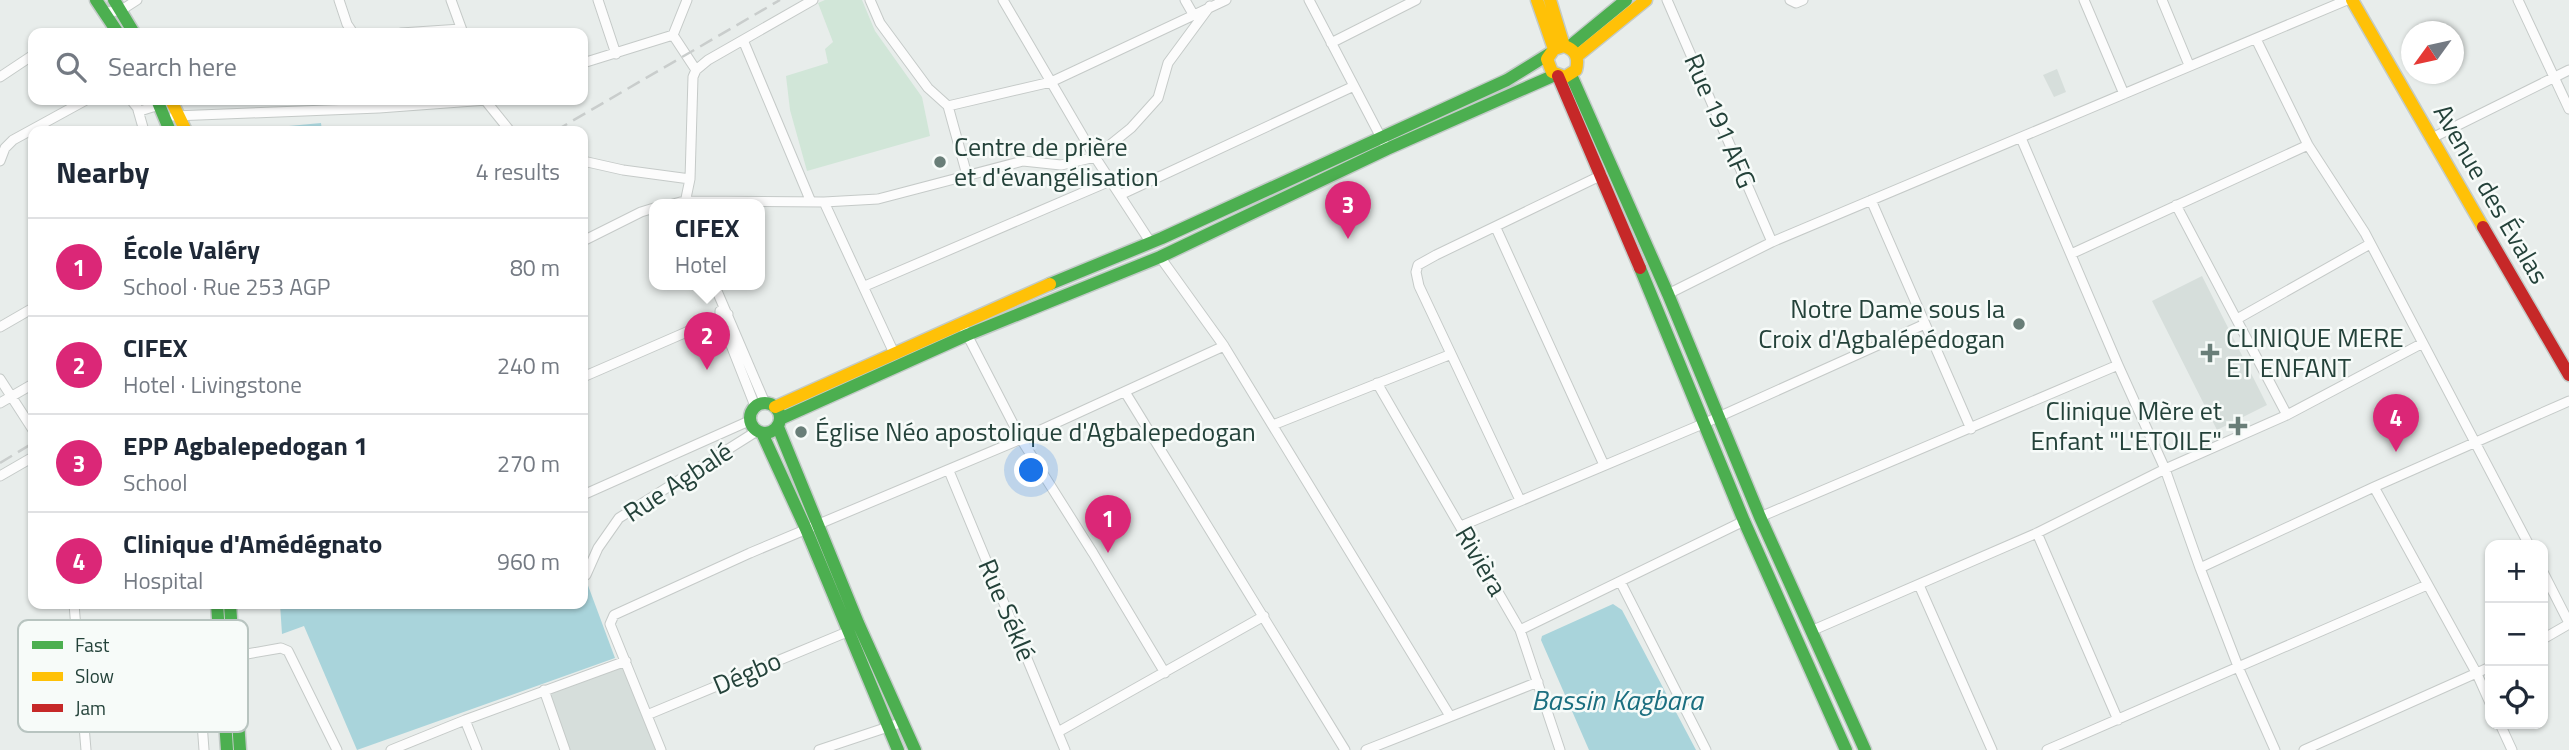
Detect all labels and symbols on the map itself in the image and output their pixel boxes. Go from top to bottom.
north arrow [2401,21,2464,84]
street label: Rue 191 AFG [1675,47,1766,194]
street label: Avenue des Évalas [2424,96,2559,291]
place label: Centre de prière et d'évangélisation [954,127,1159,196]
marker: Centre de prière et d'évangélisation [932,154,948,170]
pin: 3 [1325,181,1371,239]
place label: Notre Dame sous la Croix d'Agbalépédogan [1758,289,2005,358]
pin: 2 [684,312,730,370]
marker: Notre Dame sous la Croix d'Agbalépédogan [2011,316,2027,332]
place label: CLINIQUE MERE ET ENFANT [2226,318,2404,387]
marker: CLINIQUE MERE ET ENFANT [2200,343,2220,363]
place label: Clinique Mère et Enfant "L'ETOILE" [2030,391,2222,460]
pin: 4 [2373,394,2419,452]
place label: Église Néo apostolique d'Agbalepedogan [815,412,1256,451]
marker: Clinique Mère et Enfant "L'ETOILE" [2228,416,2248,436]
marker: Église Néo apostolique d'Agbalepedogan [793,424,809,440]
street label: Rue Agbalé [616,432,740,531]
your location [1014,453,1048,487]
pin: 1 [1085,495,1131,553]
street label: Rivièra [1446,518,1517,603]
street label: Rue Séklé [969,553,1046,667]
legend [18,620,248,732]
text: Fast [75,630,110,659]
street label: Dégbo [707,641,787,704]
text: Slow [75,661,114,690]
water label: Bassin Kagbara [1531,678,1705,721]
text: Jam [75,693,106,722]

